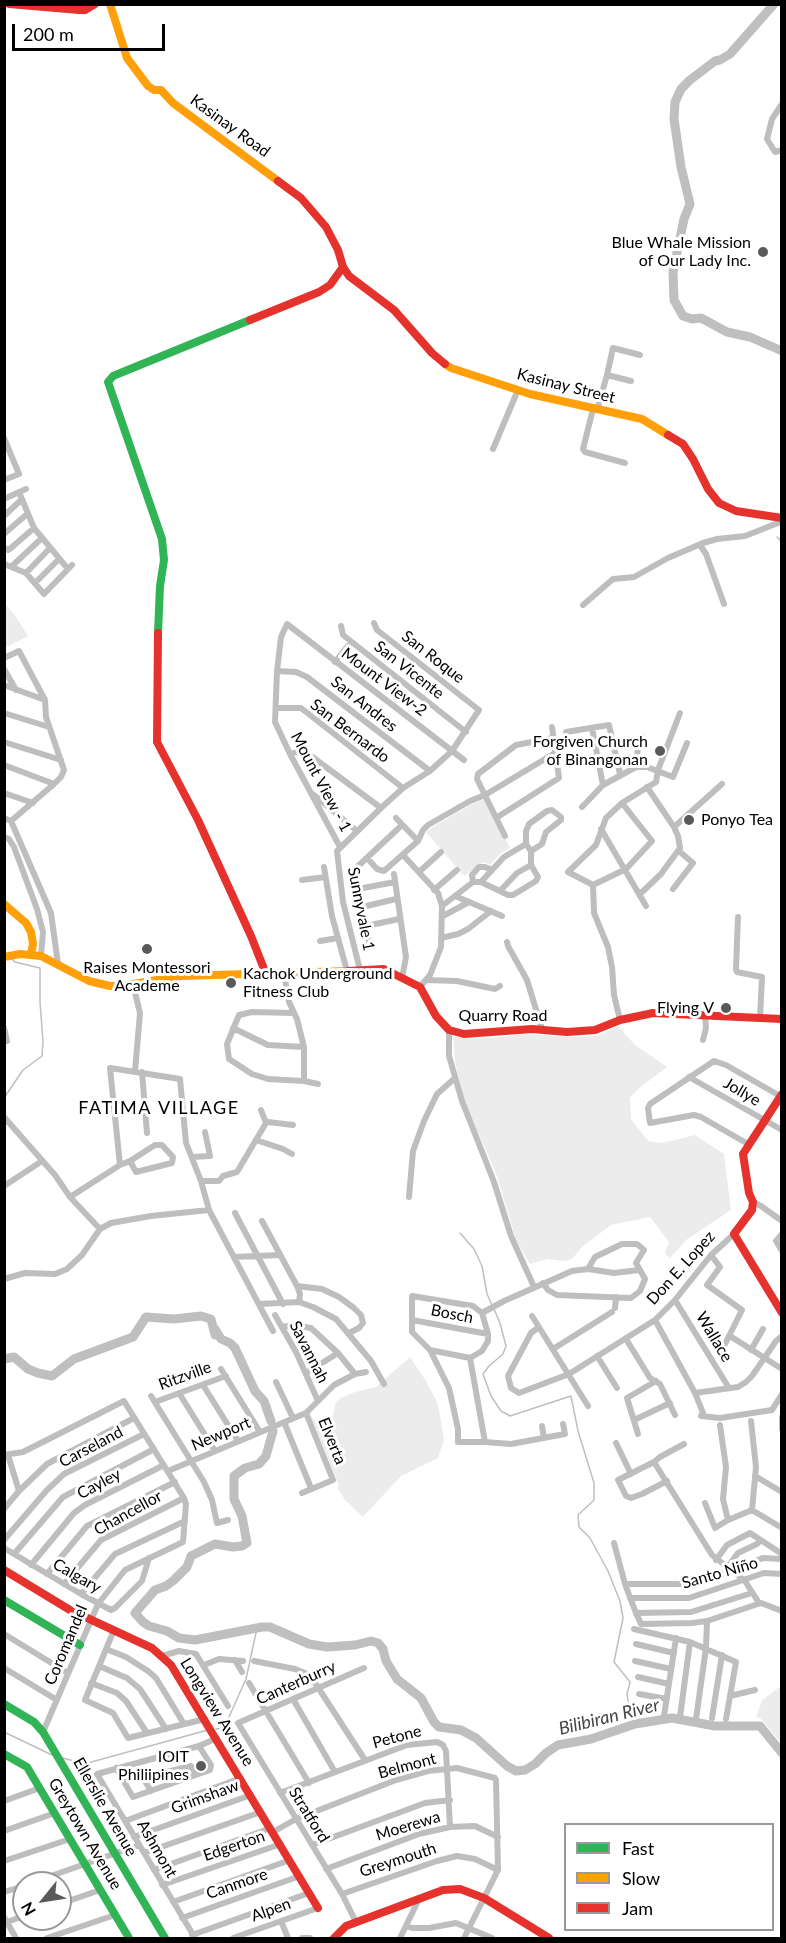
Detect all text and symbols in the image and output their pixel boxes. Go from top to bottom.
scale bar [15,12,168,50]
text: 200 m [23,23,74,45]
street label: Kasinay Road [186,91,274,161]
place label: Blue Whale Mission of Our Lady Inc. [612,233,751,271]
marker: Blue Whale Mission of Our Lady Inc. [756,245,770,259]
street label: Kasinay Street [515,365,617,407]
street label: San Roque [398,627,468,687]
street label: San Vicente [370,637,448,703]
street label: Mount View-2 [337,644,431,720]
street label: San Andres [327,672,401,736]
street label: San Bernardo [307,695,393,767]
street label: Mount View - 1 [287,729,355,835]
place label: Forgiven Church of Binangonan [533,732,648,770]
marker: Forgiven Church of Binangonan [653,744,667,758]
place label: Ponyo Tea [701,810,773,830]
marker: Ponyo Tea [682,813,696,827]
street label: Sunnyvale 1 [343,865,379,953]
marker: Raises Montessori Academe [140,942,154,956]
place label: Raises Montessori Academe [83,958,211,996]
place label: Kachok Underground Fitness Club [243,964,393,1002]
marker: Kachok Underground Fitness Club [224,976,238,990]
place label: Flying V [657,998,714,1018]
marker: Flying V [719,1001,733,1015]
street label: Quarry Road [458,1006,548,1026]
street label: Jollye [720,1074,764,1110]
district label: FATIMA VILLAGE [78,1097,240,1119]
street label: Don E. Lopez [643,1227,719,1309]
street label: Bosch [429,1300,475,1328]
street label: Wallace [692,1308,736,1366]
street label: Savannah [285,1318,333,1386]
street label: Ritzville [156,1358,214,1394]
street label: Newport [188,1413,254,1455]
street label: Elverta [314,1415,350,1467]
street label: Carseland [56,1422,126,1472]
street label: Cayley [74,1465,124,1503]
street label: Chancellor [91,1486,165,1540]
street label: Santo Niño [680,1553,760,1593]
street label: Calgary [49,1554,105,1598]
street label: Coromandel [40,1602,92,1688]
street label: Longview Avenue [176,1654,258,1770]
street label: Canterburry [253,1657,339,1709]
water label: Bilibiran River [556,1694,662,1740]
street label: Petone [371,1721,423,1753]
place label: IOIT Philiipines [118,1747,189,1785]
street label: Belmont [376,1749,438,1783]
street label: Ellerslie Avenue [69,1754,141,1860]
marker: IOIT Philiipines [194,1759,208,1773]
street label: Greytown Avenue [44,1775,126,1893]
street label: Grimshaw [168,1776,242,1818]
street label: Stratford [284,1784,334,1846]
street label: Moerewa [373,1807,443,1845]
street label: Ashmont [133,1817,181,1881]
legend [564,1823,774,1931]
street label: Edgerton [201,1827,267,1865]
text: Fast [622,1837,654,1859]
street label: Greymouth [357,1839,439,1881]
street label: Canmore [204,1865,270,1903]
text: Slow [622,1867,660,1889]
north arrow [12,1871,72,1931]
street label: Alpen [248,1894,294,1926]
text: Jam [622,1897,653,1919]
text: N [16,1899,39,1919]

